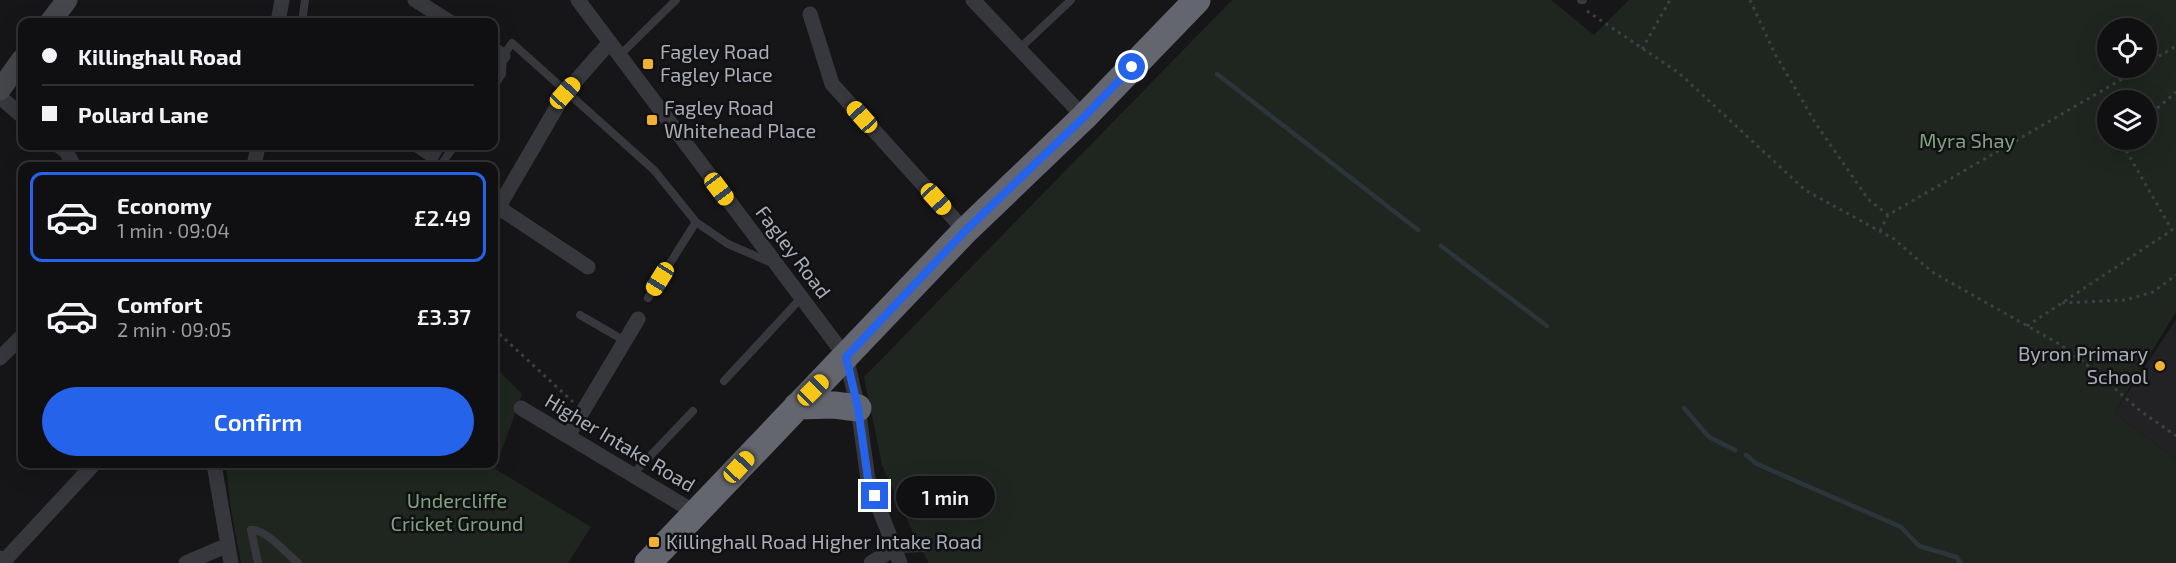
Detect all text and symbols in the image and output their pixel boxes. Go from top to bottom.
map controls [2097,18,2157,150]
button: locate [2097,18,2157,78]
place label: Fagley Road Fagley Place [660,39,773,86]
text: Killinghall Road [78,43,242,69]
route start [1118,53,1145,80]
marker: Fagley Road Fagley Place [641,57,655,71]
car [546,74,584,112]
button: layers [2097,90,2157,150]
place label: Fagley Road Whitehead Place [664,95,816,142]
car [843,98,881,136]
text: Pollard Lane [78,101,209,127]
marker: Fagley Road Whitehead Place [645,113,659,127]
park label: Myra Shay [1919,128,2015,152]
car [701,169,737,209]
car [917,180,955,218]
icon: car [45,190,99,244]
text: Economy [117,192,212,218]
street label: Fagley Road [751,200,836,302]
text: £2.49 [414,204,471,230]
text: 1 min · 09:04 [117,218,230,242]
car [643,259,677,299]
icon: car [45,289,99,343]
text: Comfort [117,291,202,317]
text: £3.37 [417,303,471,329]
text: 2 min · 09:05 [117,317,231,341]
place label: Byron Primary School [2018,341,2148,388]
marker: Byron Primary School [2153,359,2167,373]
car [794,371,832,409]
button: Confirm [42,387,474,456]
street label: Higher Intake Road [541,388,700,496]
car [720,448,758,486]
callout: 1 min [896,475,995,517]
route end [861,482,888,509]
text: 1 min [922,485,969,509]
park label: Undercliffe Cricket Ground [390,488,524,535]
place label: Killinghall Road Higher Intake Road [666,529,982,553]
marker: Killinghall Road Higher Intake Road [647,535,661,549]

